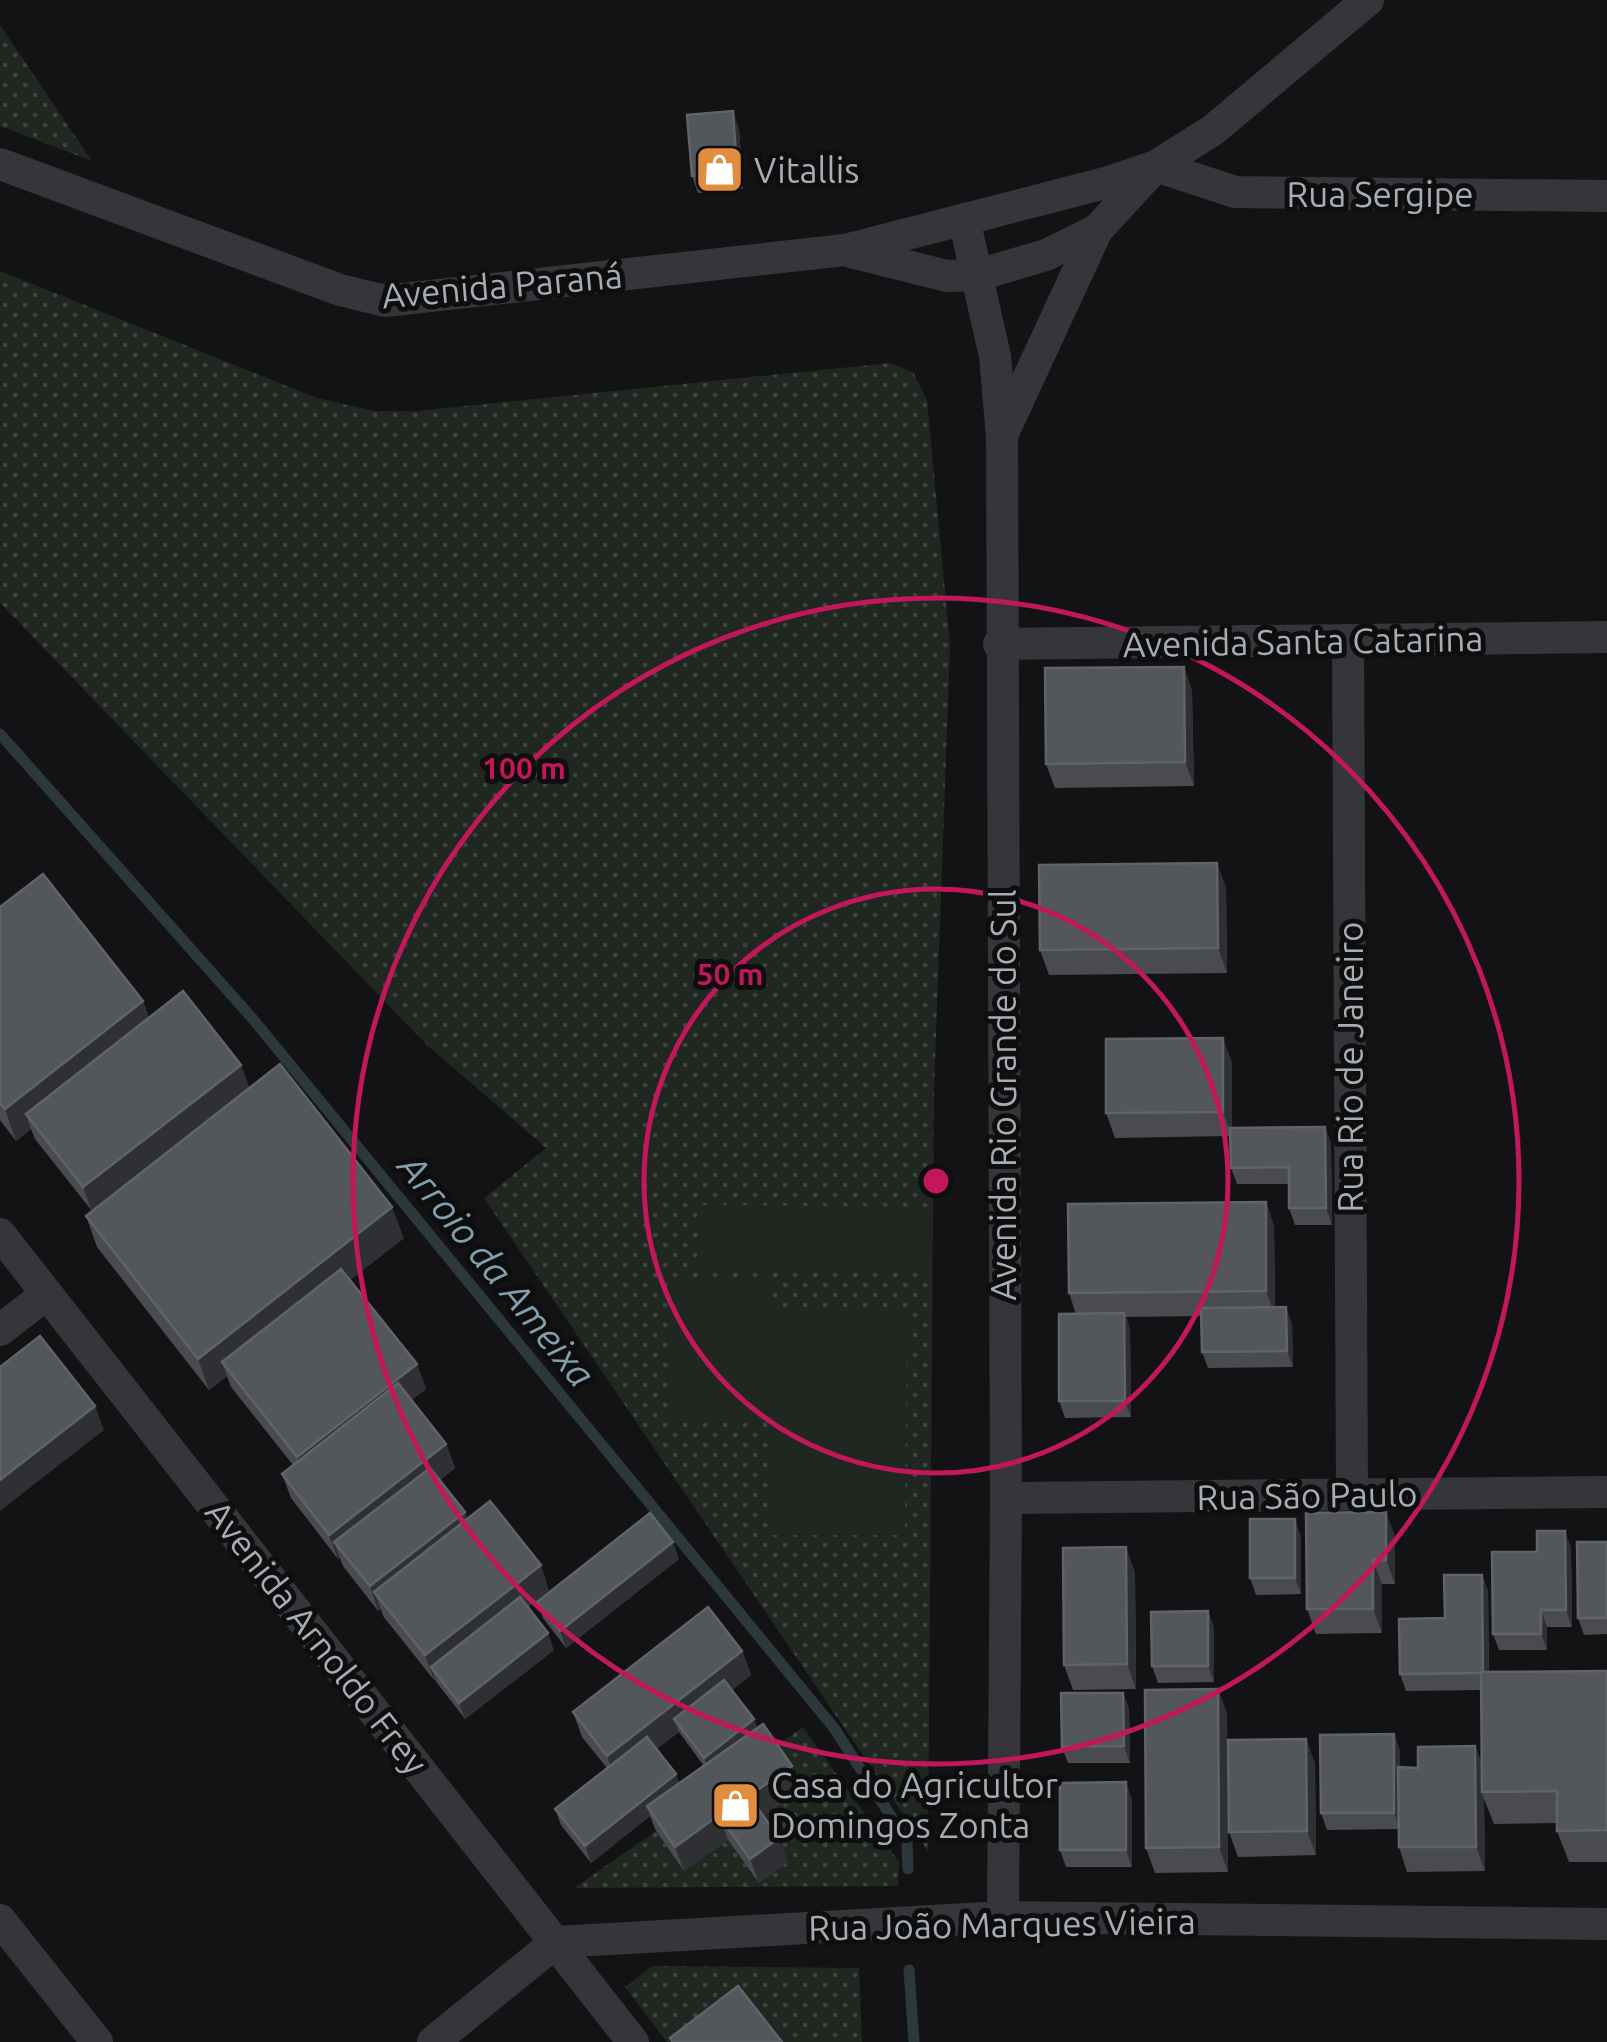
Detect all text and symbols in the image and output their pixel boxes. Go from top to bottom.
shop icon: Vitallis [693,144,745,196]
place label: Vitallis [754,150,860,190]
street label: Rua Sergipe [1286,174,1474,214]
street label: Avenida Paraná [380,255,624,315]
street label: Avenida Santa Catarina [1122,618,1484,664]
text: 100 m [482,751,566,785]
street label: Avenida Rio Grande do Sul [983,889,1023,1301]
street label: Rua Rio de Janeiro [1330,921,1370,1213]
text: 50 m [697,957,763,991]
water label: Arroio da Ameixa [389,1144,603,1394]
centre of rings [918,1163,954,1199]
street label: Rua São Paulo [1196,1473,1418,1517]
street label: Avenida Arnoldo Frey [198,1493,436,1782]
place label: Casa do Agricultor Domingos Zonta [771,1765,1058,1845]
shop icon: Casa do Agricultor Domingos Zonta [710,1779,762,1831]
street label: Rua João Marques Vieira [808,1901,1196,1947]

